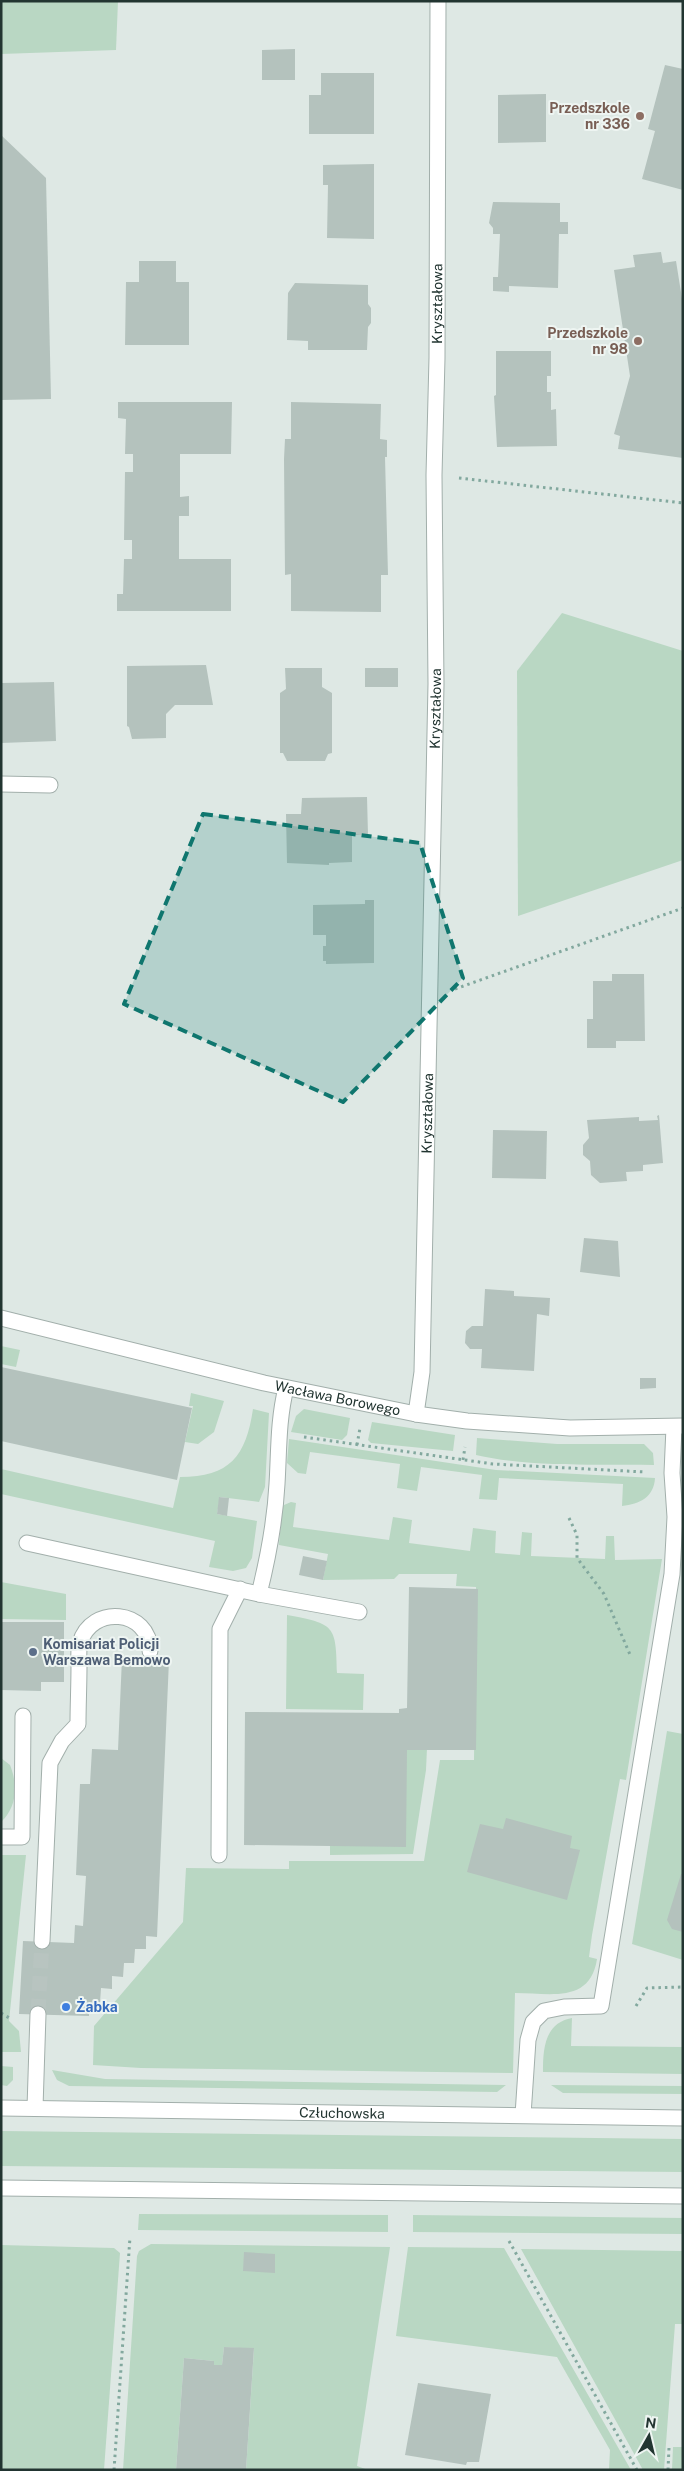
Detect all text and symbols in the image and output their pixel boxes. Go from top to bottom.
place label: Przedszkole nr 336 [549,100,630,132]
marker: Przedszkole nr 336 [634,110,646,122]
street label: Kryształowa [429,263,445,344]
place label: Przedszkole nr 98 [547,325,628,357]
marker: Przedszkole nr 98 [632,335,644,347]
street label: Kryształowa [427,668,444,749]
street label: Kryształowa [418,1073,436,1154]
street label: Wacława Borowego [273,1377,402,1419]
place label: Komisariat Policji Warszawa Bemowo [43,1636,170,1668]
marker: Komisariat Policji Warszawa Bemowo [27,1646,39,1658]
place label: Żabka [76,1998,118,2015]
marker: Żabka [60,2001,72,2013]
street label: Człuchowska [299,2104,385,2122]
north arrow [624,2411,674,2461]
text: N [644,2414,657,2432]

